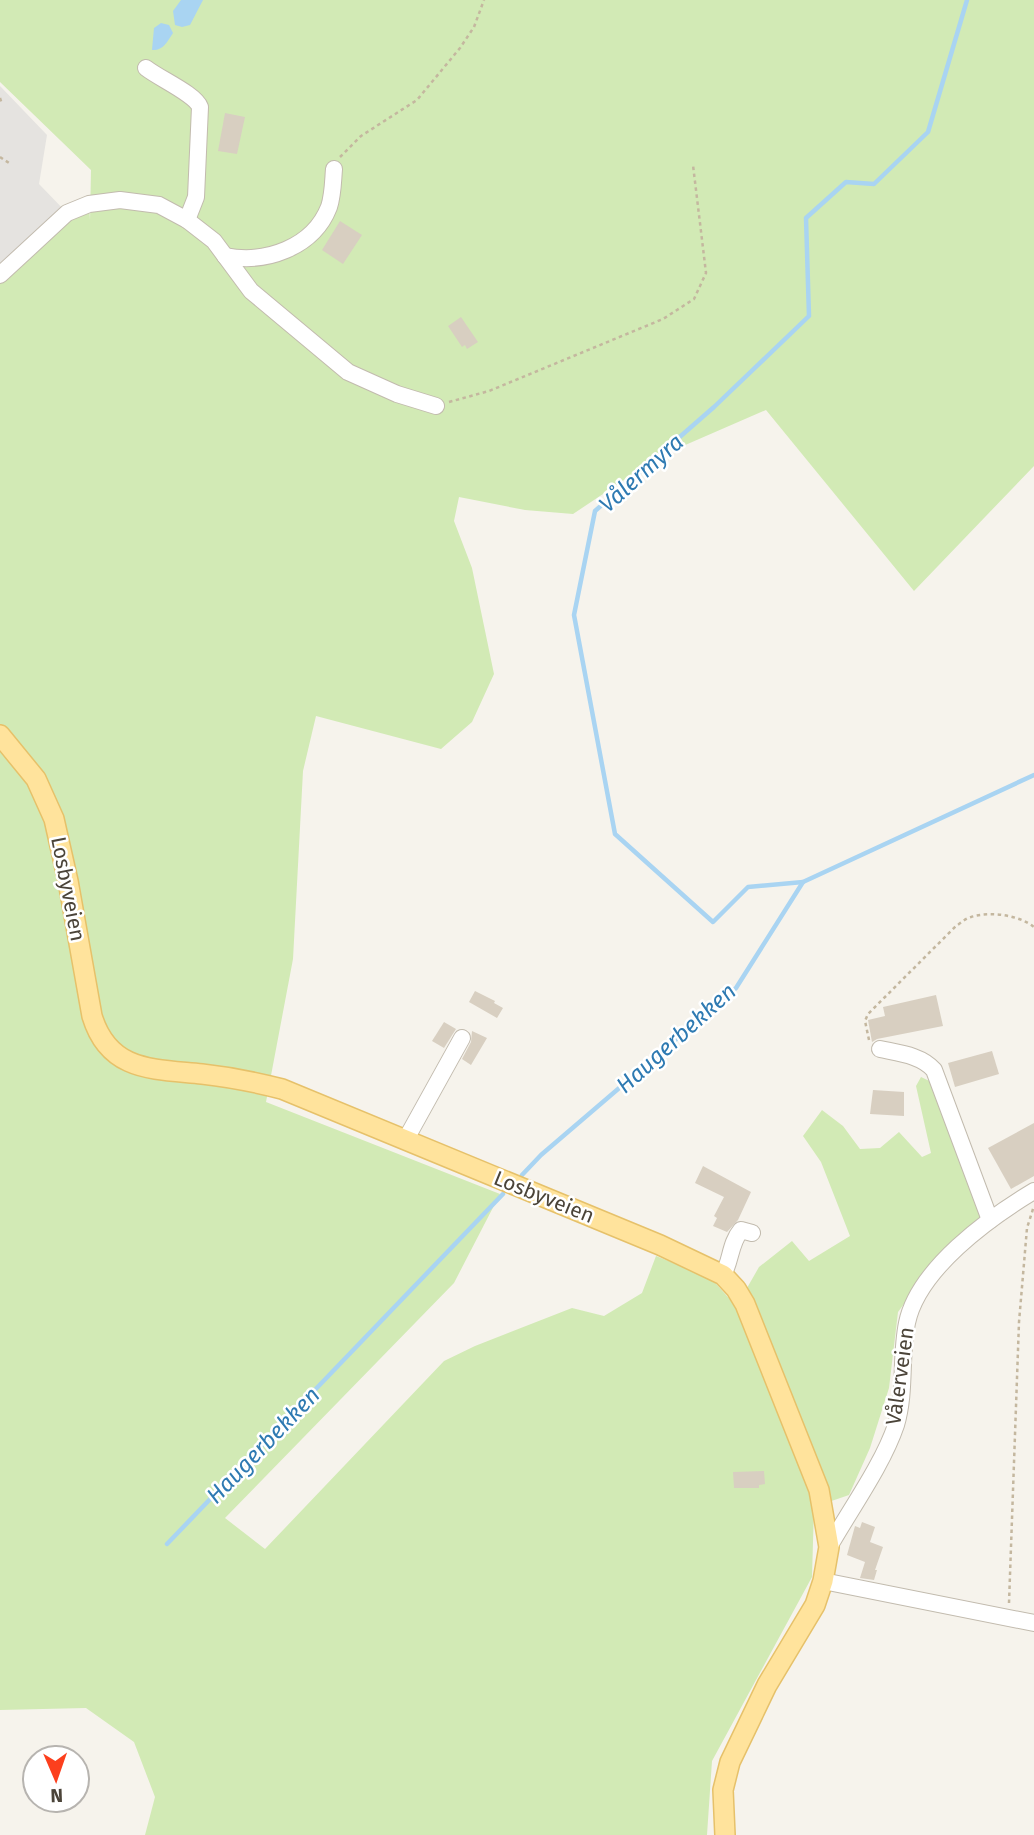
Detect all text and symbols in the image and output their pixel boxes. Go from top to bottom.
water label: Vålermyra [593,428,689,518]
street label: Losbyveien [45,834,91,944]
water label: Haugerbekken [610,977,742,1099]
street label: Losbyveien [490,1165,598,1229]
street label: Vålerveien [880,1325,920,1427]
water label: Haugerbekken [200,1381,326,1509]
north arrow [21,1744,91,1814]
text: N [50,1784,63,1807]

